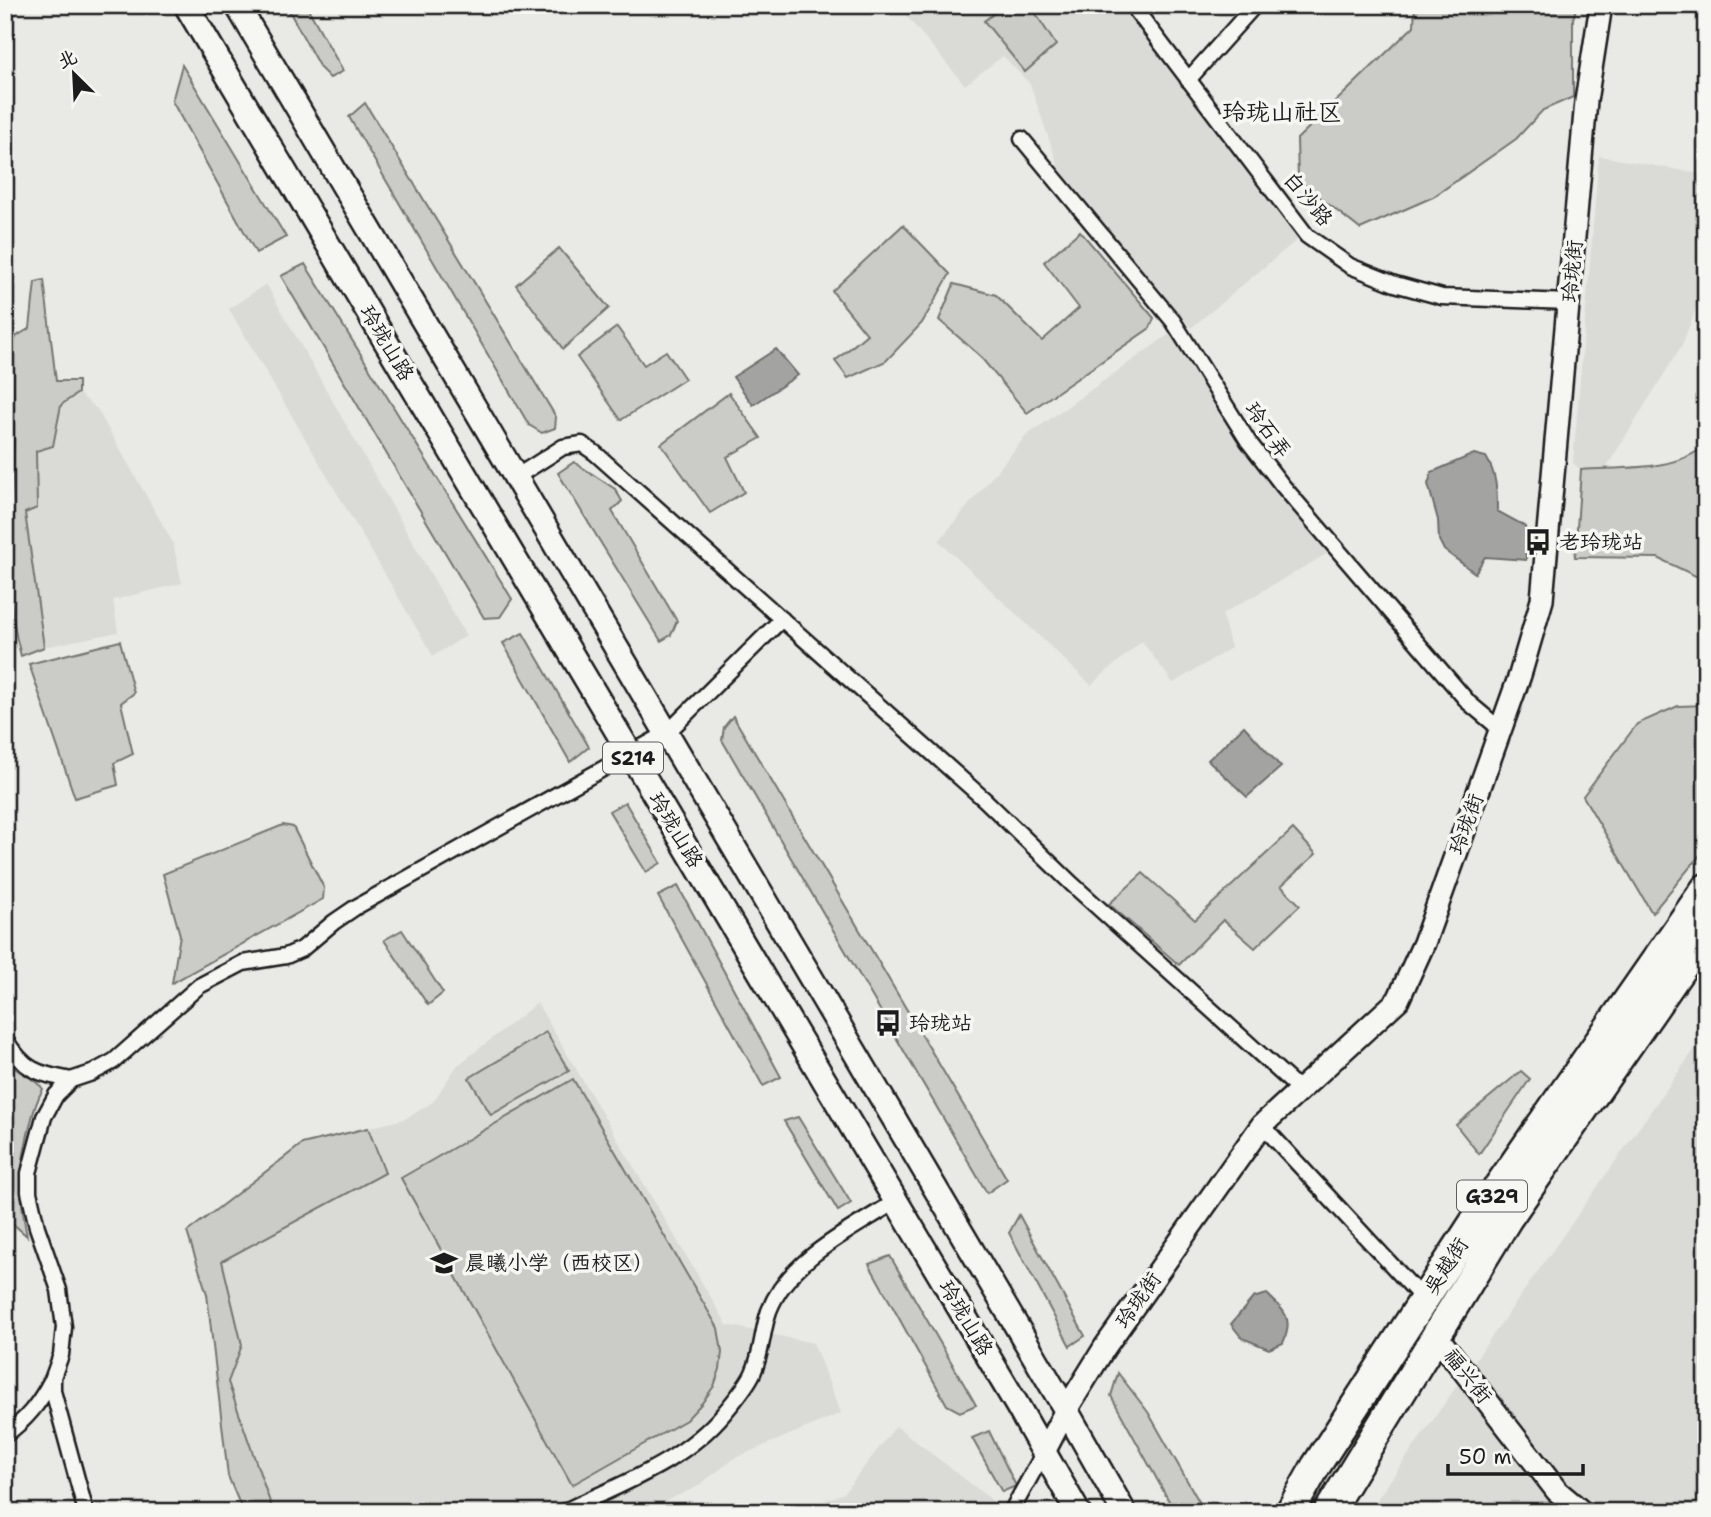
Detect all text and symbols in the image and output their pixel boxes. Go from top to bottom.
north arrow [38,38,108,108]
text: 北 [54,44,81,74]
district label: 玲珑山社区 [1222,96,1342,128]
street label: 白沙路 [1277,166,1339,232]
street label: 玲珑街 [1555,238,1589,304]
street label: 玲珑山路 [353,300,421,386]
street label: 玲石弄 [1238,396,1298,464]
bus stop icon: 老玲珑站 [1523,527,1553,557]
place label: 老玲珑站 [1559,528,1643,556]
road number: S214 [603,743,663,774]
street label: 玲珑山路 [642,787,710,873]
street label: 玲珑街 [1442,790,1490,858]
bus stop icon: 玲珑站 [873,1008,903,1038]
place label: 玲珑站 [909,1009,972,1037]
road number: G329 [1457,1180,1527,1212]
street label: 吴越街 [1417,1232,1475,1300]
school or university icon: 晨曦小学（西校区） [429,1248,459,1278]
place label: 晨曦小学（西校区） [465,1249,654,1277]
street label: 玲珑街 [1108,1266,1168,1334]
street label: 玲珑山路 [932,1275,1000,1361]
street label: 福兴街 [1438,1343,1498,1409]
scale bar [1448,1433,1583,1477]
text: 50 m [1459,1443,1512,1471]

